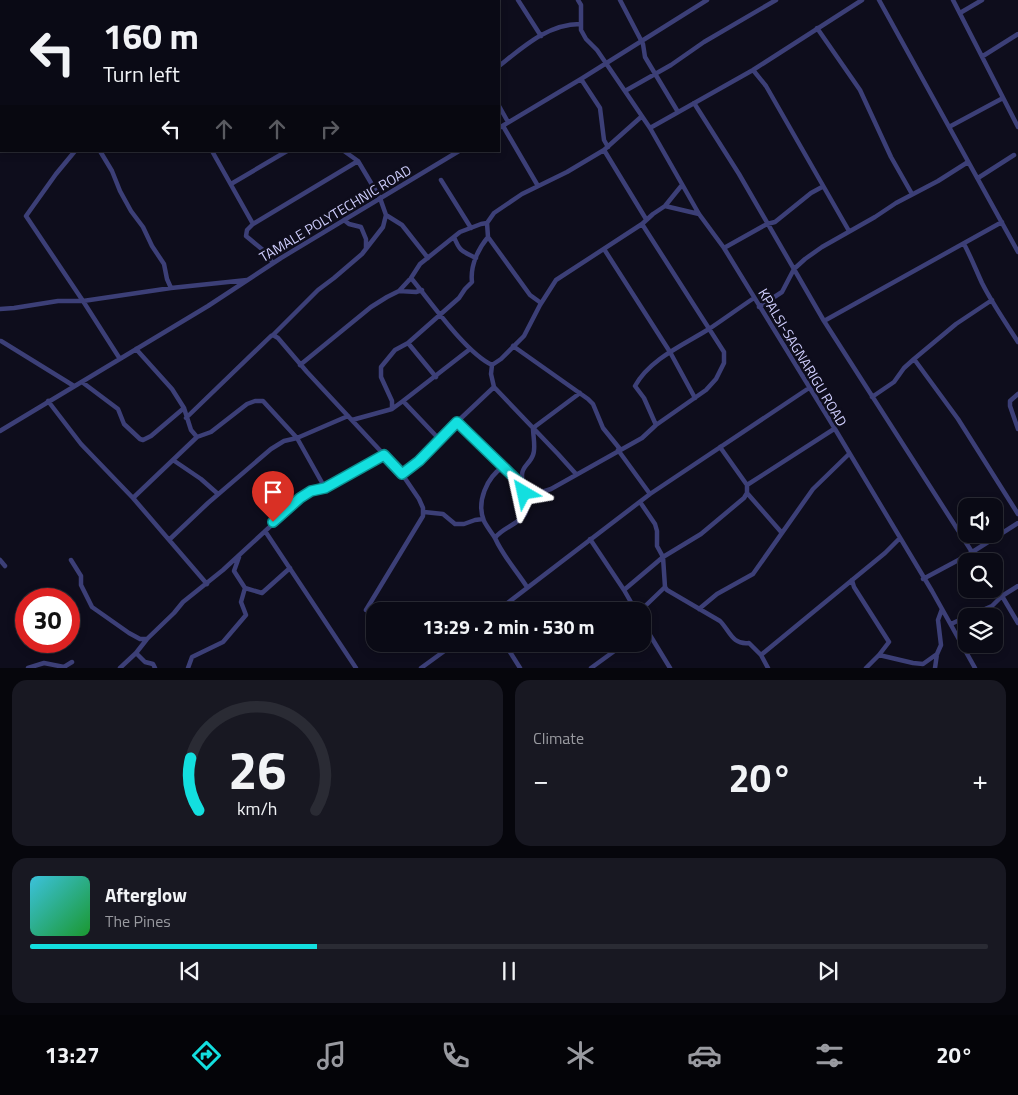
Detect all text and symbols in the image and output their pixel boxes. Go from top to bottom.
text: 160 m [103,9,199,63]
icon: left [20,20,85,85]
text: Turn left [103,57,180,91]
icon: left [157,115,185,143]
icon: ahead [210,115,238,143]
icon: ahead [263,115,291,143]
icon: right [316,115,344,143]
street label: TAMALE POLYTECHNIC ROAD [255,159,415,267]
street label: KPALSI-SAGNARIGU ROAD [753,284,853,430]
position arrow [497,466,549,518]
pin [252,471,294,522]
icon: arrive [259,478,287,506]
map controls [958,498,1003,653]
button: sound [958,498,1003,543]
button: search [958,553,1003,598]
speed limit sign: 30 [15,588,80,653]
button: layers [958,608,1003,653]
text: 13:29 · 2 min · 530 m [422,612,595,641]
text: Climate [533,726,584,750]
text: 26 [228,730,287,809]
text: 20° [729,749,792,807]
text: − [533,758,549,801]
text: + [972,758,988,801]
text: km/h [237,795,278,822]
text: Afterglow [105,880,187,909]
text: The Pines [105,909,171,933]
icon: previous [176,957,204,985]
icon: pause [495,957,523,985]
icon: next [814,957,842,985]
text: 13:27 [45,1038,100,1072]
icon: directions [189,1038,224,1073]
icon: music [314,1038,349,1073]
icon: phone [438,1038,473,1073]
icon: climate [563,1038,598,1073]
icon: car [687,1038,722,1073]
icon: filters [812,1038,847,1073]
text: 20° [936,1038,973,1072]

